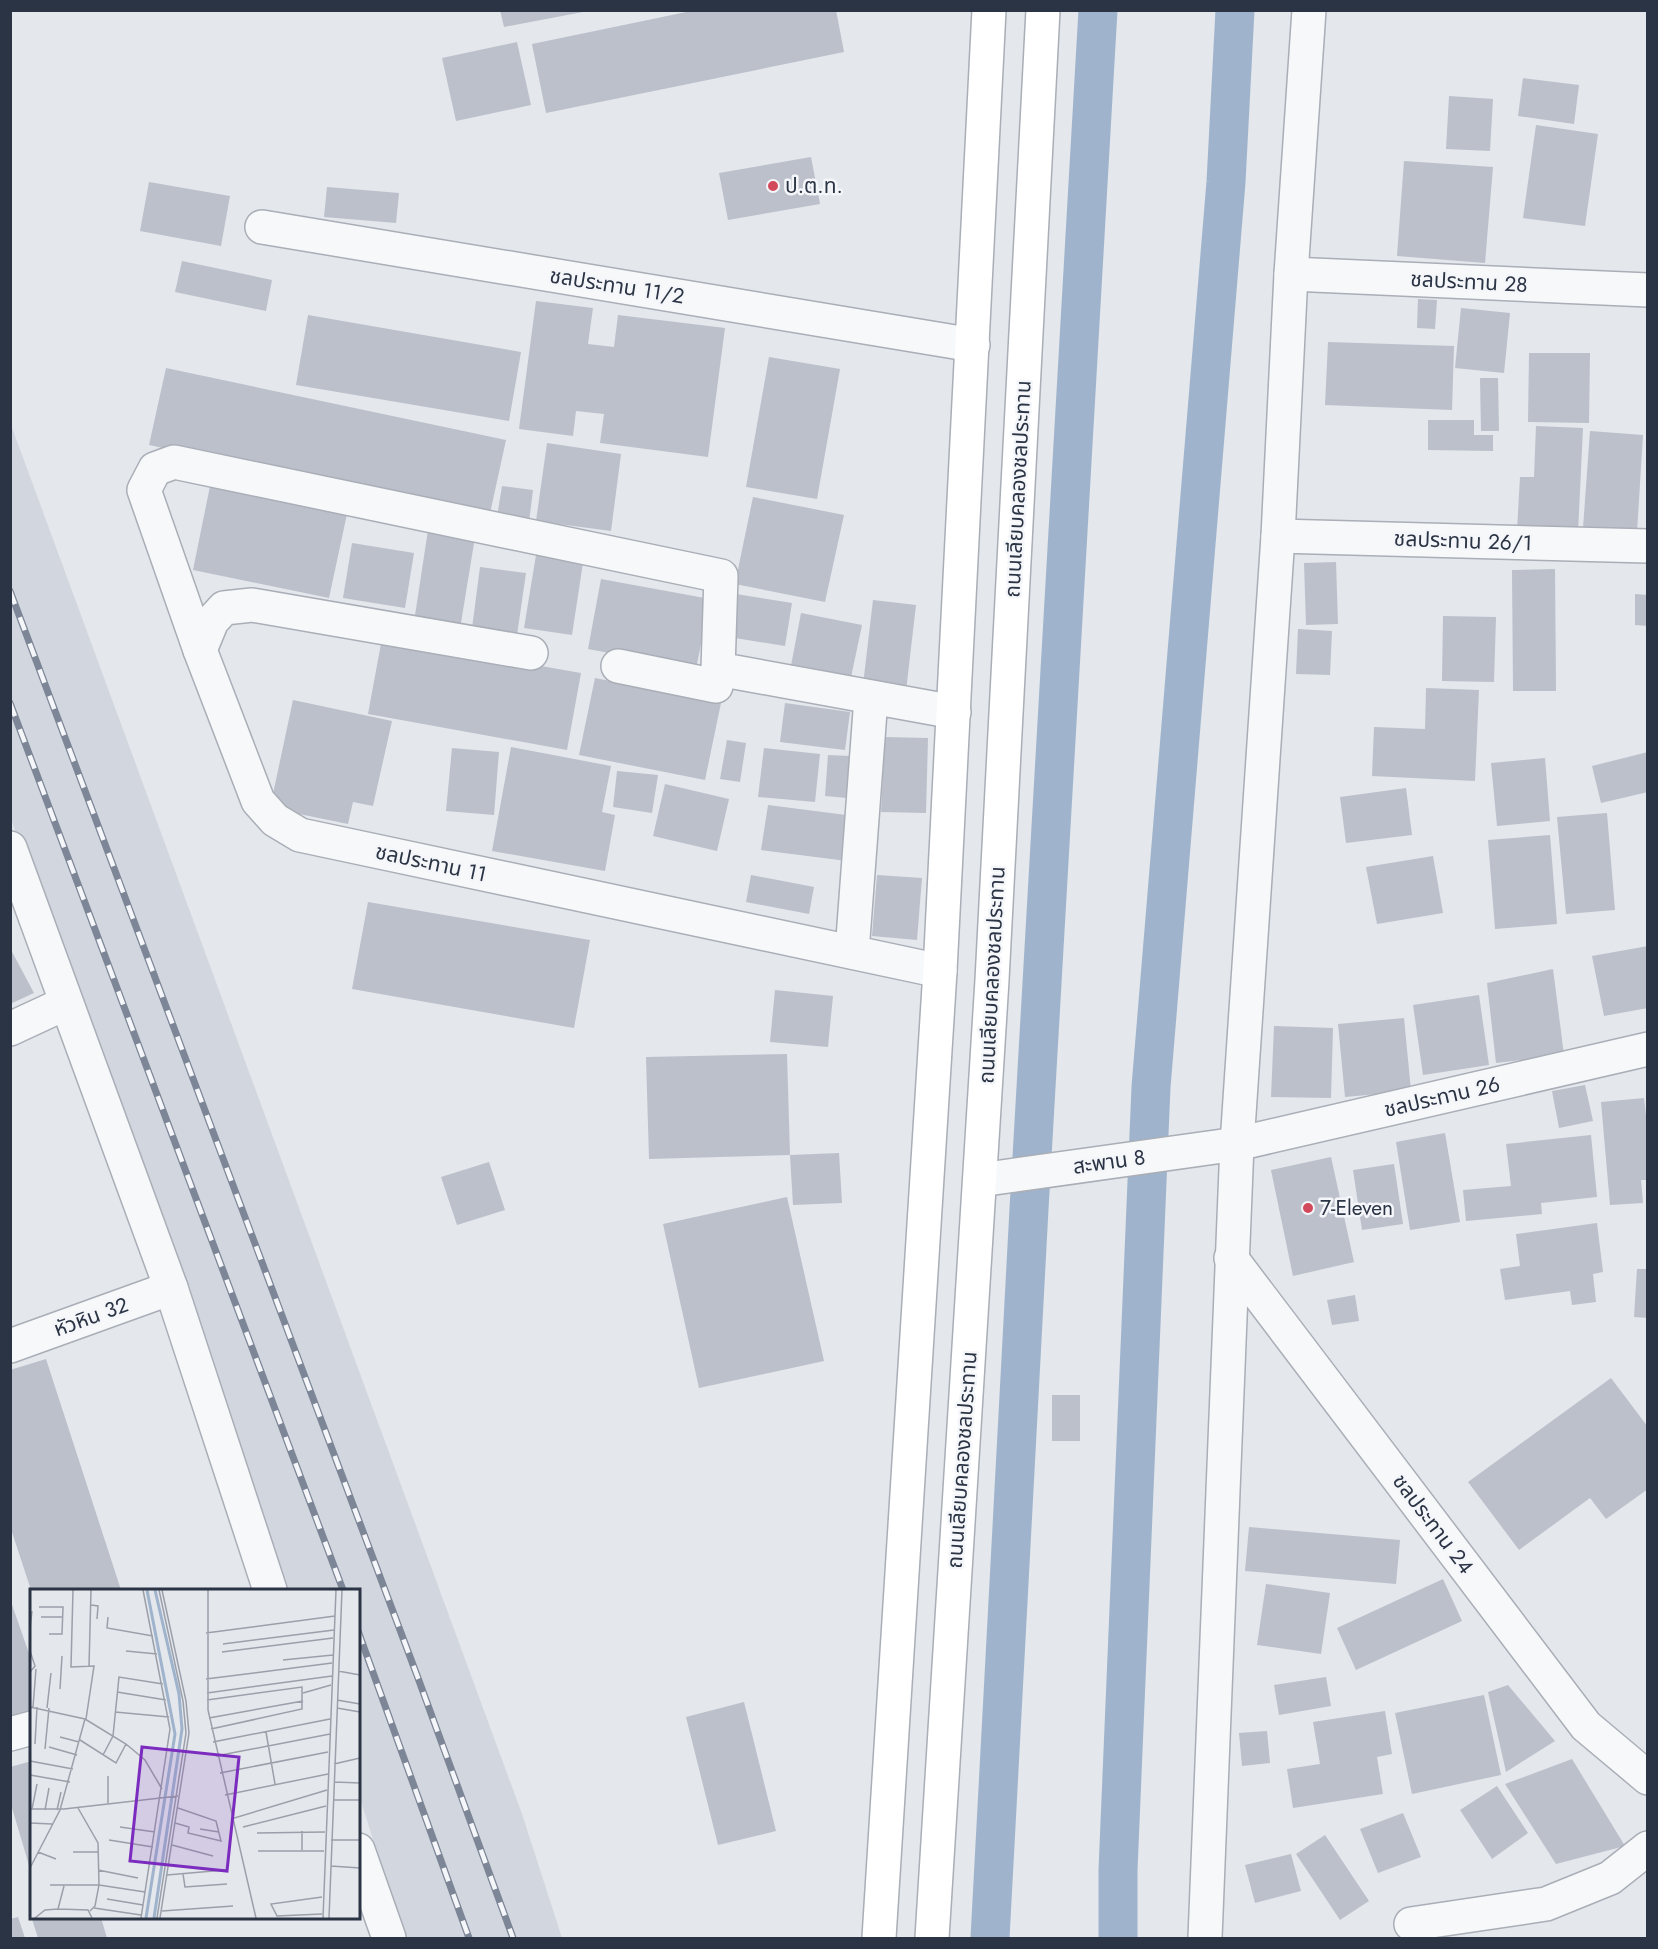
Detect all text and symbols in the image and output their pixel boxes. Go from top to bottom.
place label: ป.ต.ท. [785,171,843,201]
marker: ป.ต.ท. [766,179,780,193]
street label: ชลประทาน 11/2 [548,261,686,311]
street label: ชลประทาน 28 [1410,264,1528,300]
street label: ถนนเลียบคลองชลประทาน [997,380,1039,598]
street label: ชลประทาน 26/1 [1393,524,1533,558]
street label: ชลประทาน 11 [373,837,489,889]
street label: ถนนเลียบคลองชลประทาน [971,866,1013,1084]
street label: ชลประทาน 26 [1381,1069,1503,1125]
street label: สะพาน 8 [1071,1142,1147,1182]
place label: 7-Eleven [1320,1193,1393,1223]
marker: 7-Eleven [1301,1201,1315,1215]
street label: หัวหิน 32 [49,1290,133,1344]
street label: ถนนเลียบคลองชลประทาน [939,1350,985,1570]
street label: ชลประทาน 24 [1385,1468,1481,1580]
inset map [30,1589,360,1919]

